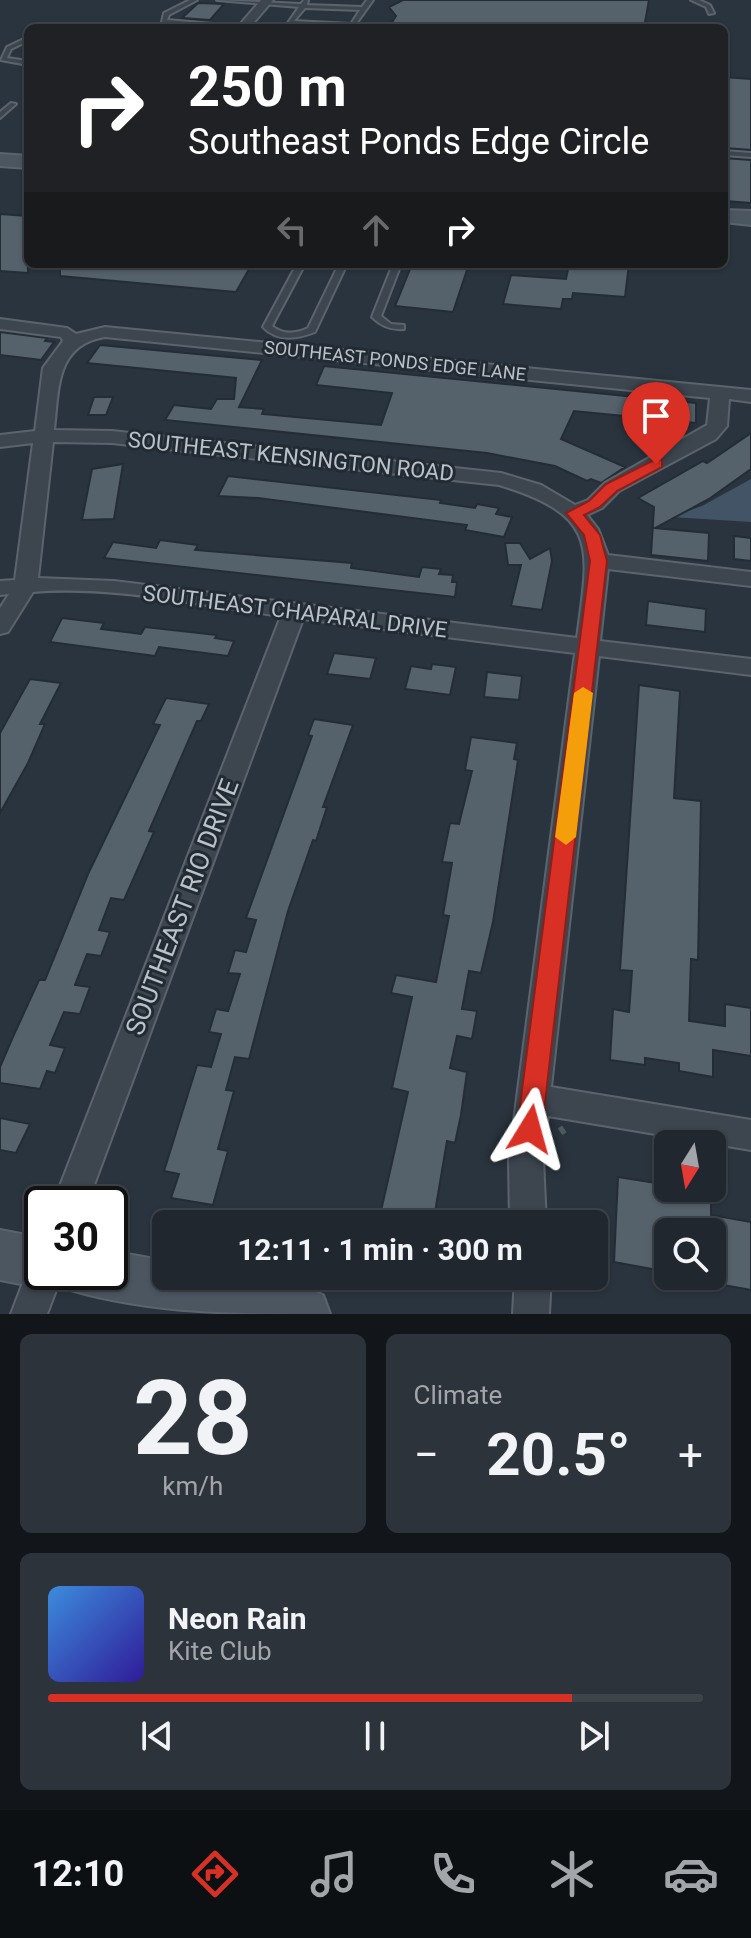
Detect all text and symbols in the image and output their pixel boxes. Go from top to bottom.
text: 250 m [188,54,347,120]
icon: right [56,56,160,160]
text: Southeast Ponds Edge Circle [188,121,649,163]
icon: left [270,208,314,252]
icon: ahead [354,208,398,252]
icon: right [438,208,482,252]
street label: SOUTHEAST PONDS EDGE LANE [263,336,527,385]
pin [622,382,690,464]
icon: arrive [634,394,678,438]
street label: SOUTHEAST KENSINGTON ROAD [127,427,455,486]
street label: SOUTHEAST CHAPARAL DRIVE [141,580,449,643]
street label: SOUTHEAST RIO DRIVE [119,775,245,1039]
position arrow [488,1087,572,1171]
north arrow [654,1130,726,1202]
map controls [654,1130,726,1290]
speed limit sign: 30 [24,1186,128,1290]
button: search [654,1218,726,1290]
text: 12:11 · 1 min · 300 m [237,1232,523,1267]
text: 28 [133,1358,252,1479]
text: Climate [414,1380,502,1410]
text: 20.5° [486,1419,630,1490]
text: − [414,1429,439,1481]
text: + [678,1429,703,1481]
text: km/h [162,1471,223,1501]
text: Neon Rain [168,1601,307,1636]
text: Kite Club [168,1636,272,1666]
icon: previous [135,1714,179,1758]
icon: pause [353,1714,397,1758]
icon: next [572,1714,616,1758]
icon: directions [187,1846,243,1902]
icon: music [306,1846,362,1902]
icon: phone [425,1846,481,1902]
icon: climate [544,1846,600,1902]
icon: car [663,1846,719,1902]
text: 12:10 [32,1853,124,1895]

